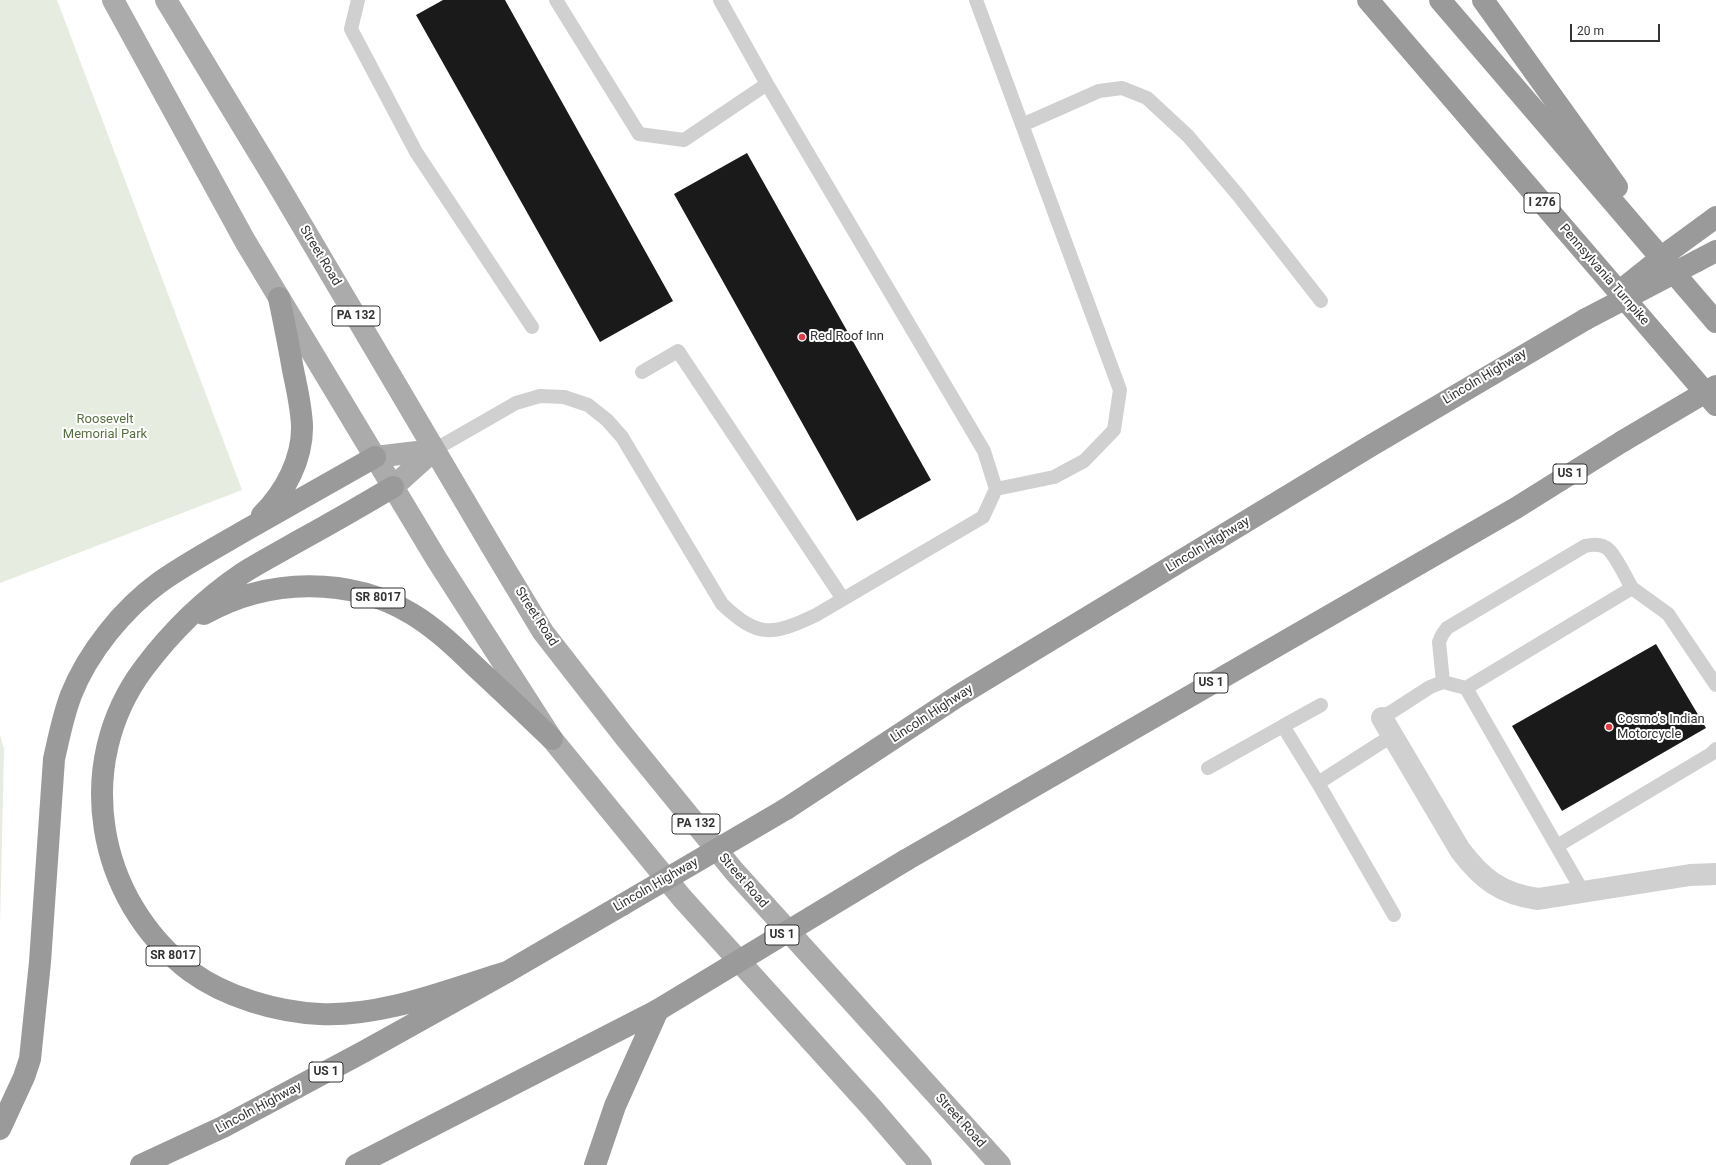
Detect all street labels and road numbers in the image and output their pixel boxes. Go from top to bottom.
road number: I 276 [1524,193,1560,213]
street label: Pennsylvania Turnpike [1556,221,1652,329]
street label: Street Road [296,223,344,289]
road number: PA 132 [332,306,380,326]
street label: Lincoln Highway [1440,346,1530,408]
road number: US 1 [1553,464,1587,484]
street label: Lincoln Highway [1163,514,1253,576]
street label: Street Road [511,585,561,649]
road number: SR 8017 [351,588,405,608]
road number: US 1 [1194,673,1228,693]
street label: Lincoln Highway [888,682,976,746]
road number: PA 132 [672,814,720,834]
street label: Street Road [715,850,771,912]
street label: Lincoln Highway [611,855,701,915]
road number: US 1 [765,925,799,945]
road number: SR 8017 [146,946,200,966]
road number: US 1 [309,1062,343,1082]
street label: Lincoln Highway [213,1079,305,1137]
street label: Street Road [932,1091,988,1151]

